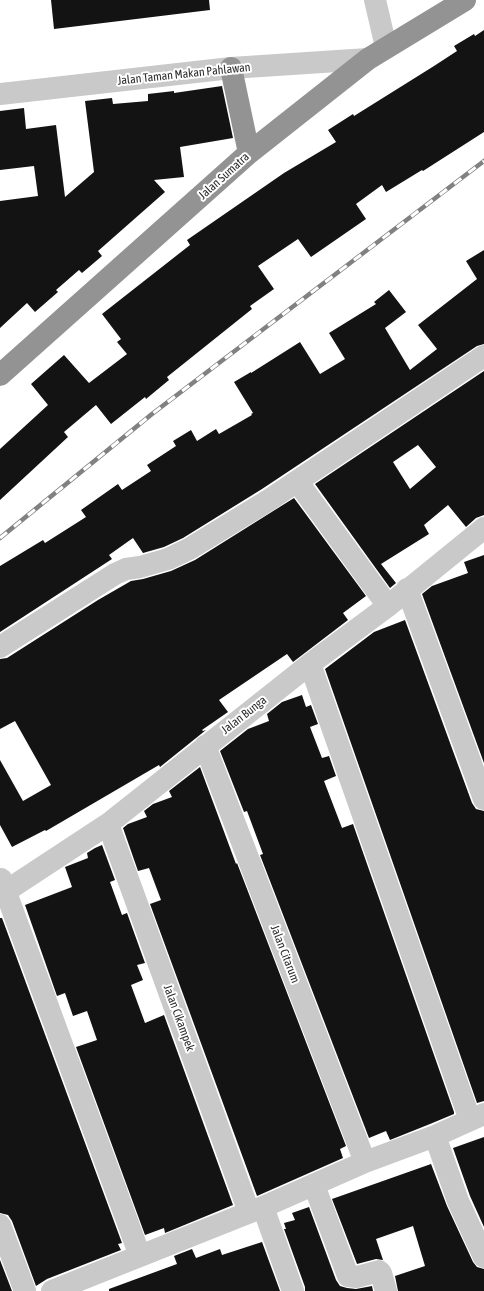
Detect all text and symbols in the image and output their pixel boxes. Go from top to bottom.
street label: Jalan Taman Makan Pahlawan [117,60,251,88]
street label: Jalan Sumatra [196,150,252,202]
street label: Jalan Bunga [219,693,269,737]
street label: Jalan Citarum [267,923,303,985]
street label: Jalan Cikampek [160,983,198,1053]

